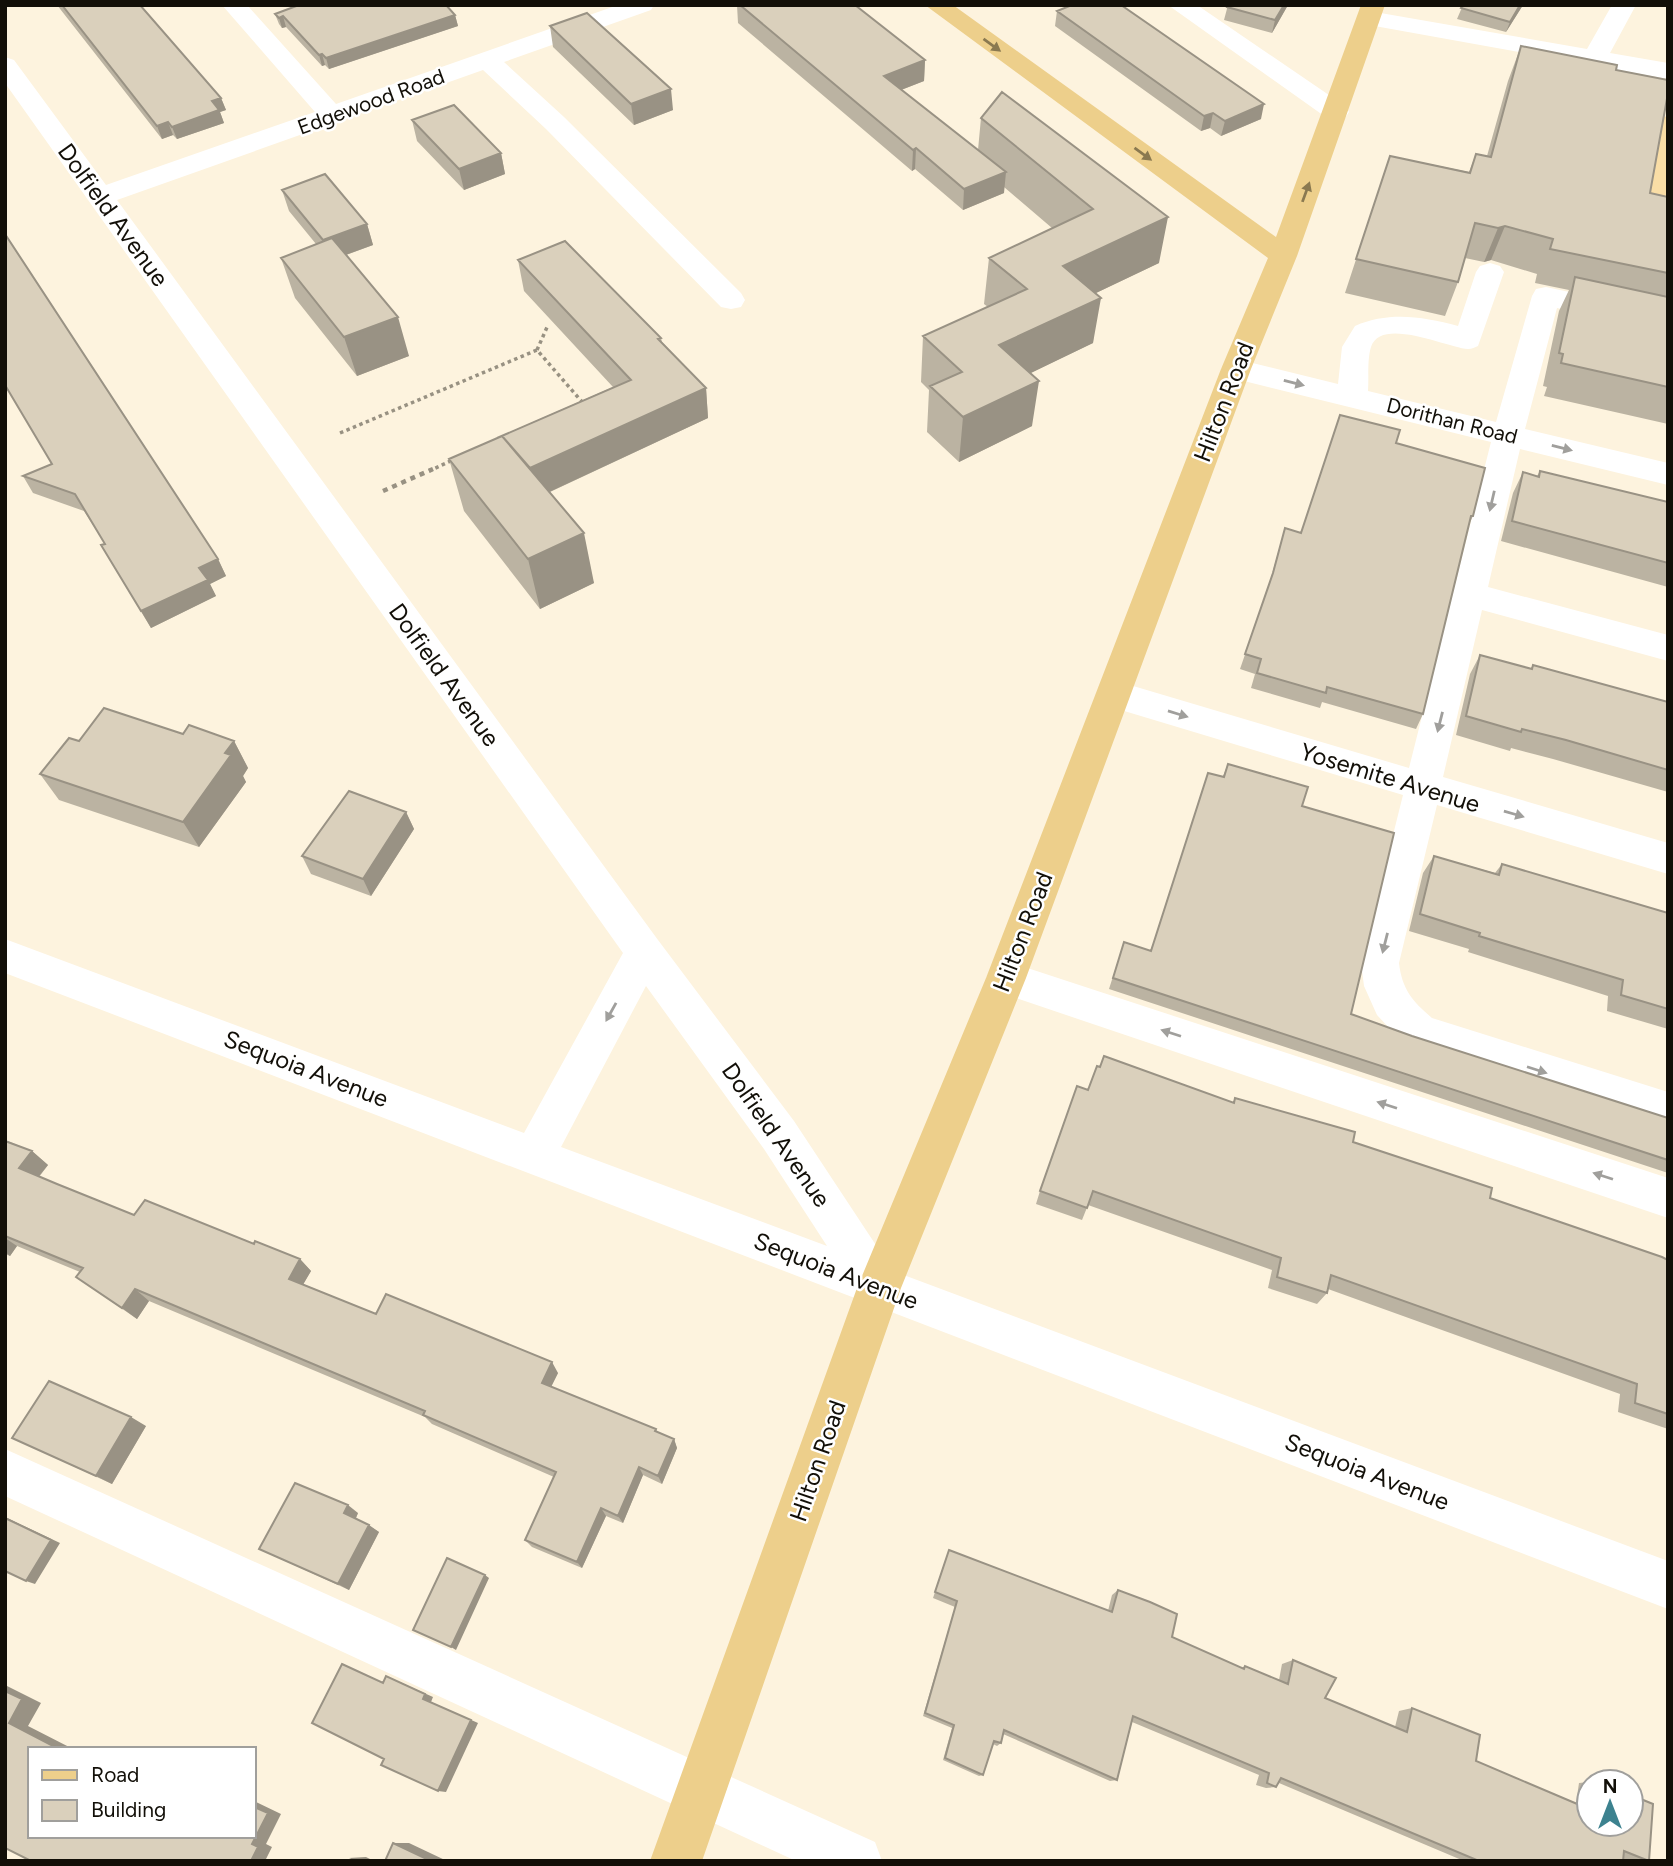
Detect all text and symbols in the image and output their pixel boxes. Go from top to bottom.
one-way arrow [983,38,1001,52]
street label: Edgewood Road [294,63,448,140]
street label: Dolfield Avenue [52,138,175,292]
one-way arrow [1134,147,1152,161]
one-way arrow [1301,181,1312,202]
street label: Hilton Road [1187,338,1260,466]
one-way arrow [1283,378,1305,389]
street label: Dorithan Road [1384,392,1520,449]
one-way arrow [1551,443,1573,454]
one-way arrow [1486,490,1497,512]
street label: Dolfield Avenue [383,598,506,752]
one-way arrow [1168,709,1189,719]
one-way arrow [1434,712,1445,734]
street label: Yosemite Avenue [1297,736,1484,819]
one-way arrow [1503,810,1524,820]
street label: Hilton Road [986,868,1059,996]
one-way arrow [1379,932,1390,954]
one-way arrow [605,1002,617,1022]
street label: Sequoia Avenue [220,1024,393,1113]
one-way arrow [1160,1028,1181,1038]
street label: Dolfield Avenue [716,1057,837,1213]
one-way arrow [1527,1065,1548,1075]
one-way arrow [1376,1099,1397,1110]
one-way arrow [1592,1171,1613,1181]
street label: Sequoia Avenue [750,1226,923,1315]
street label: Hilton Road [783,1396,852,1525]
street label: Sequoia Avenue [1281,1427,1454,1516]
legend [28,1747,256,1838]
text: Road [91,1762,139,1787]
north arrow [1575,1768,1645,1838]
text: N [1603,1775,1617,1798]
text: Building [91,1797,166,1822]

